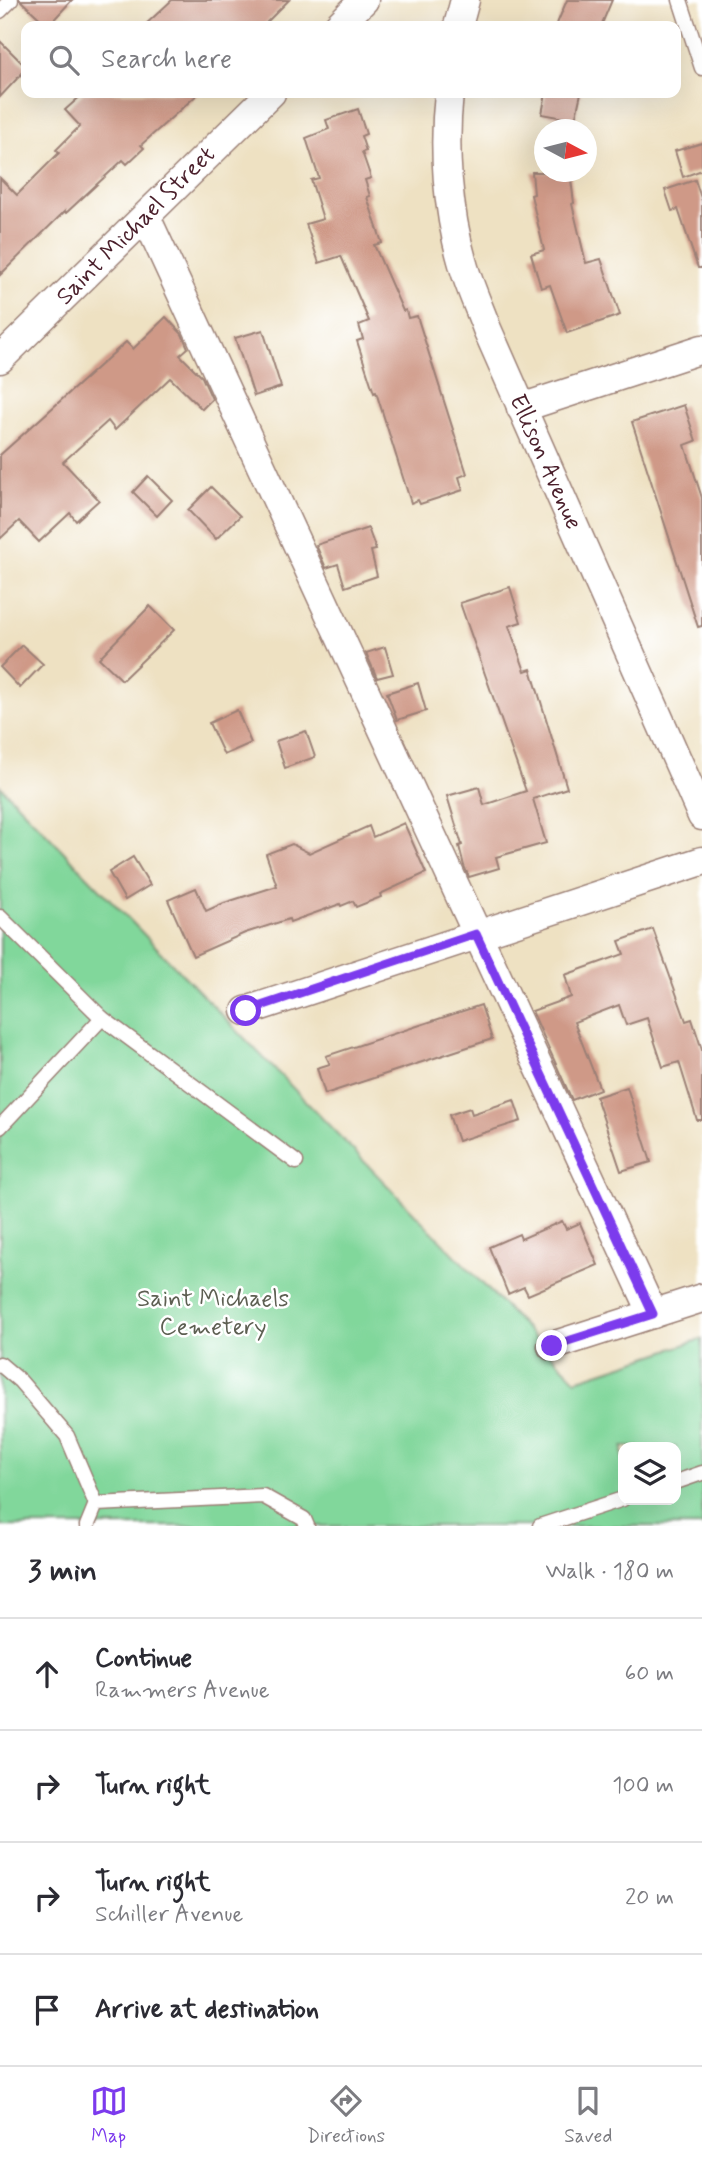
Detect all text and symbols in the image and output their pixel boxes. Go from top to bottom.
search box [21,21,681,98]
icon: search [45,41,83,79]
text: Search here [101,43,232,77]
north arrow [534,119,597,182]
street label: Saint Michael Street [50,140,222,312]
street label: Ellison Avenue [501,389,589,535]
route start [230,995,261,1026]
park label: Saint Michaels Cemetery [137,1284,289,1343]
route end [536,1330,567,1361]
map controls [618,1442,681,1505]
button: layers [618,1442,681,1505]
text: 3 min [28,1552,97,1591]
text: Walk · 180 m [545,1557,674,1587]
text: Continue [95,1642,192,1676]
icon: ahead [28,1655,66,1693]
text: 60 m [625,1659,674,1689]
text: Rammers Avenue [95,1676,270,1706]
icon: right [28,1767,66,1805]
text: Turn right [95,1769,211,1803]
text: 100 m [612,1771,674,1801]
text: Turn right [95,1866,211,1900]
icon: right [28,1879,66,1917]
text: 20 m [625,1883,674,1913]
text: Schiller Avenue [95,1900,243,1930]
icon: arrive [28,1991,66,2029]
text: Arrive at destination [95,1993,319,2027]
tab: Map [90,2082,128,2149]
tab: Directions [307,2082,385,2149]
tab: Saved [564,2082,612,2149]

